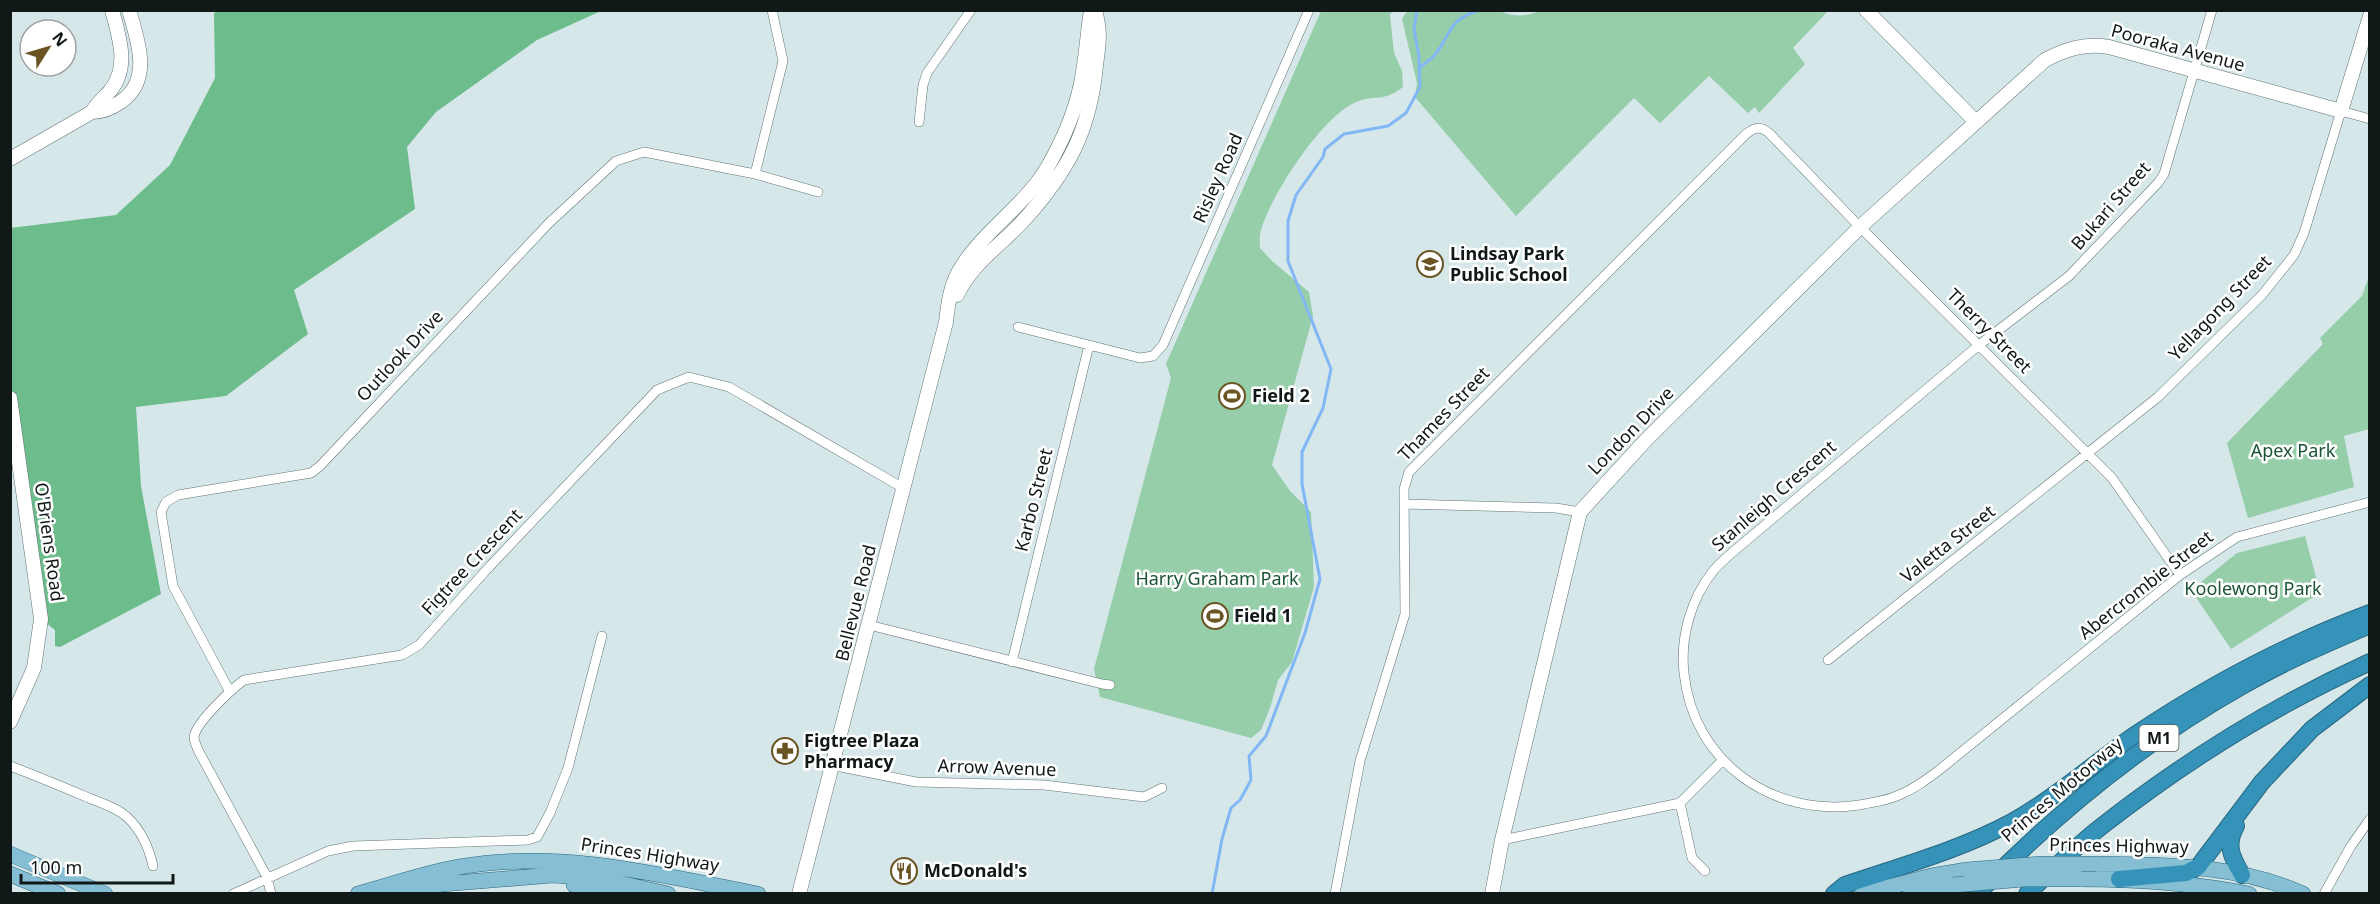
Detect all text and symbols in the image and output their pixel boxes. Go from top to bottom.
north arrow [18,18,78,78]
street label: Pooraka Avenue [2109,18,2248,76]
text: N [47,27,73,51]
street label: Risley Road [1187,129,1248,226]
street label: Bukari Street [2065,156,2156,255]
place label: Lindsay Park Public School [1450,241,1568,286]
school or university icon: Lindsay Park Public School [1415,249,1445,279]
street label: Yellagong Street [2163,249,2276,365]
street label: Therry Street [1942,283,2038,378]
street label: Outlook Drive [351,304,448,406]
street label: Thames Street [1392,361,1495,465]
sports icon: Field 2 [1217,381,1247,411]
street label: London Drive [1582,381,1678,480]
place label: Field 2 [1252,383,1310,407]
street label: Stanleigh Crescent [1706,434,1841,556]
park label: Apex Park [2251,438,2336,462]
street label: Karbo Street [1009,445,1058,554]
street label: O'Briens Road [30,481,70,603]
street label: Valetta Street [1895,499,2000,588]
street label: Figtree Crescent [416,503,527,620]
street label: Abercrombie Street [2073,524,2218,644]
street label: Bellevue Road [829,542,881,664]
park label: Harry Graham Park [1135,566,1299,590]
park label: Koolewong Park [2184,576,2322,600]
sports icon: Field 1 [1200,601,1230,631]
place label: Field 1 [1234,603,1292,627]
road number: M1 [2140,725,2178,751]
place label: Figtree Plaza Pharmacy [804,728,919,773]
street label: Princes Motorway [1996,731,2128,847]
pharmacy icon: Figtree Plaza Pharmacy [770,736,800,766]
street label: Arrow Avenue [937,753,1057,781]
street label: Princes Highway [579,831,722,877]
street label: Princes Highway [2049,832,2190,858]
scale bar [21,847,172,885]
text: 100 m [30,855,82,879]
restaurant icon: McDonald's [889,856,919,886]
place label: McDonald's [924,858,1027,882]

